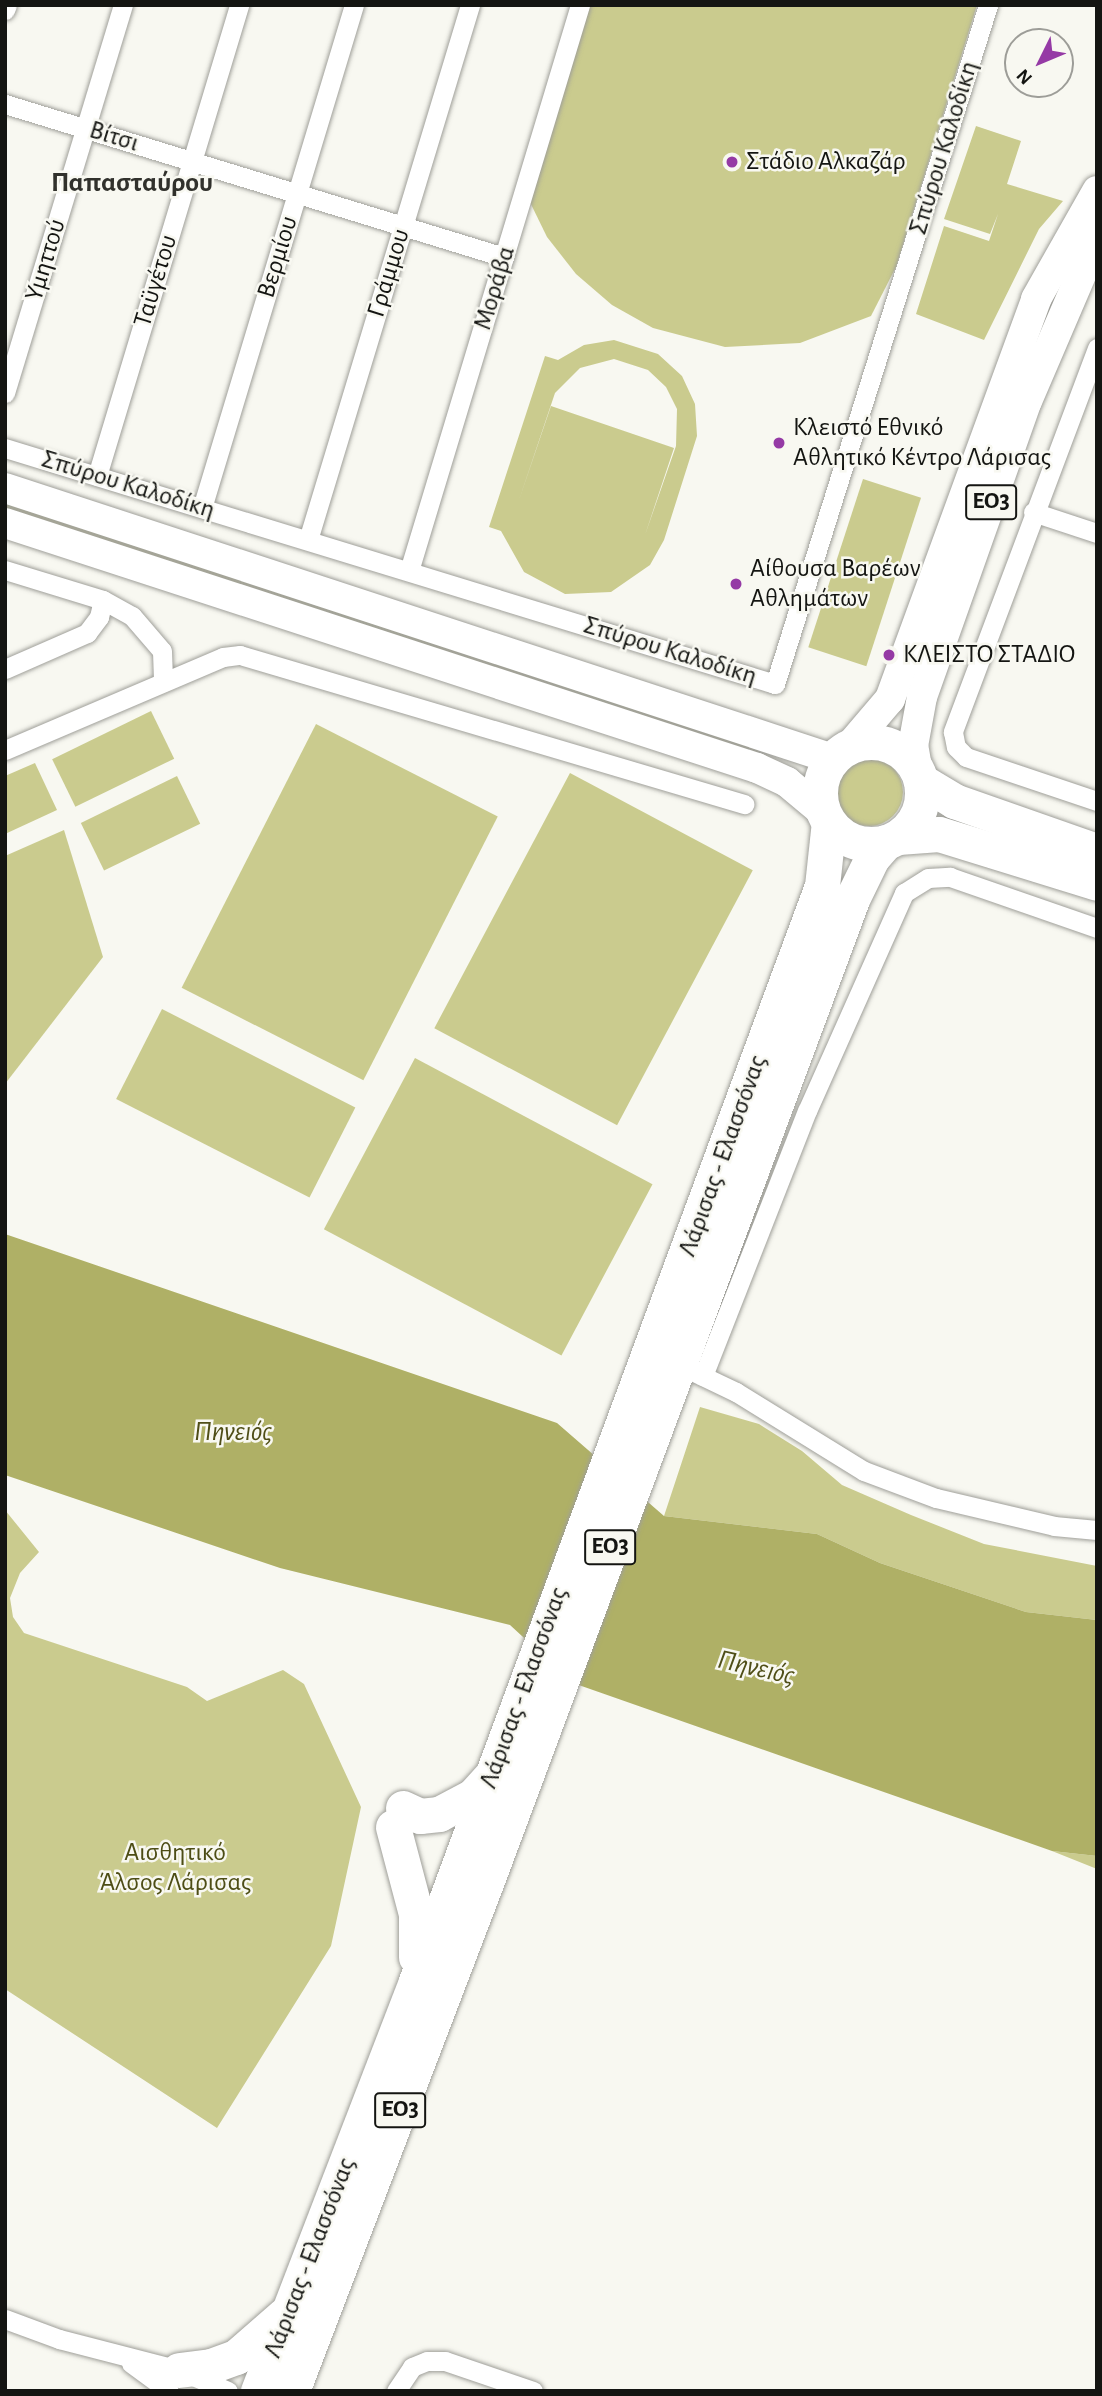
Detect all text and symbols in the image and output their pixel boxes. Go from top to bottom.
north arrow [1004,28,1074,98]
street label: Σπύρου Καλοδίκη [903,58,985,238]
text: N [1013,65,1036,88]
street label: Βίτσι [85,115,143,159]
place label: Στάδιο Αλκαζάρ [746,146,906,178]
marker: Στάδιο Αλκαζάρ [724,154,740,170]
district label: Παπασταύρου [51,166,213,200]
street label: Βερμίου [251,212,305,302]
street label: Υμηττού [19,215,73,305]
street label: Γράμμου [361,225,417,321]
street label: Ταϋγέτου [127,231,185,331]
street label: Μοράβα [468,242,522,334]
place label: Κλειστό Εθνικό Αθλητικό Κέντρο Λάρισας [793,412,1051,474]
marker: Κλειστό Εθνικό Αθλητικό Κέντρο Λάρισας [771,435,787,451]
street label: Σπύρου Καλοδίκη [38,444,218,526]
road number: ΕΟ3 [965,481,1017,522]
place label: Αίθουσα Βαρέων Αθλημάτων [750,553,921,614]
marker: Αίθουσα Βαρέων Αθλημάτων [728,576,744,592]
street label: Σπύρου Καλοδίκη [580,610,760,692]
place label: ΚΛΕΙΣΤΟ ΣΤΑΔΙΟ [903,639,1075,671]
marker: ΚΛΕΙΣΤΟ ΣΤΑΔΙΟ [881,647,897,663]
street label: Λάρισας - Ελασσόνας [672,1051,774,1261]
water label: Πηνειός [194,1415,272,1449]
road number: ΕΟ3 [584,1526,636,1568]
street label: Λάρισας - Ελασσόνας [473,1583,575,1793]
water label: Πηνειός [714,1643,798,1693]
park label: Αισθητικό Άλσος Λάρισας [99,1837,251,1898]
road number: ΕΟ3 [374,2090,426,2130]
street label: Λάρισας - Ελασσόνας [257,2154,363,2362]

